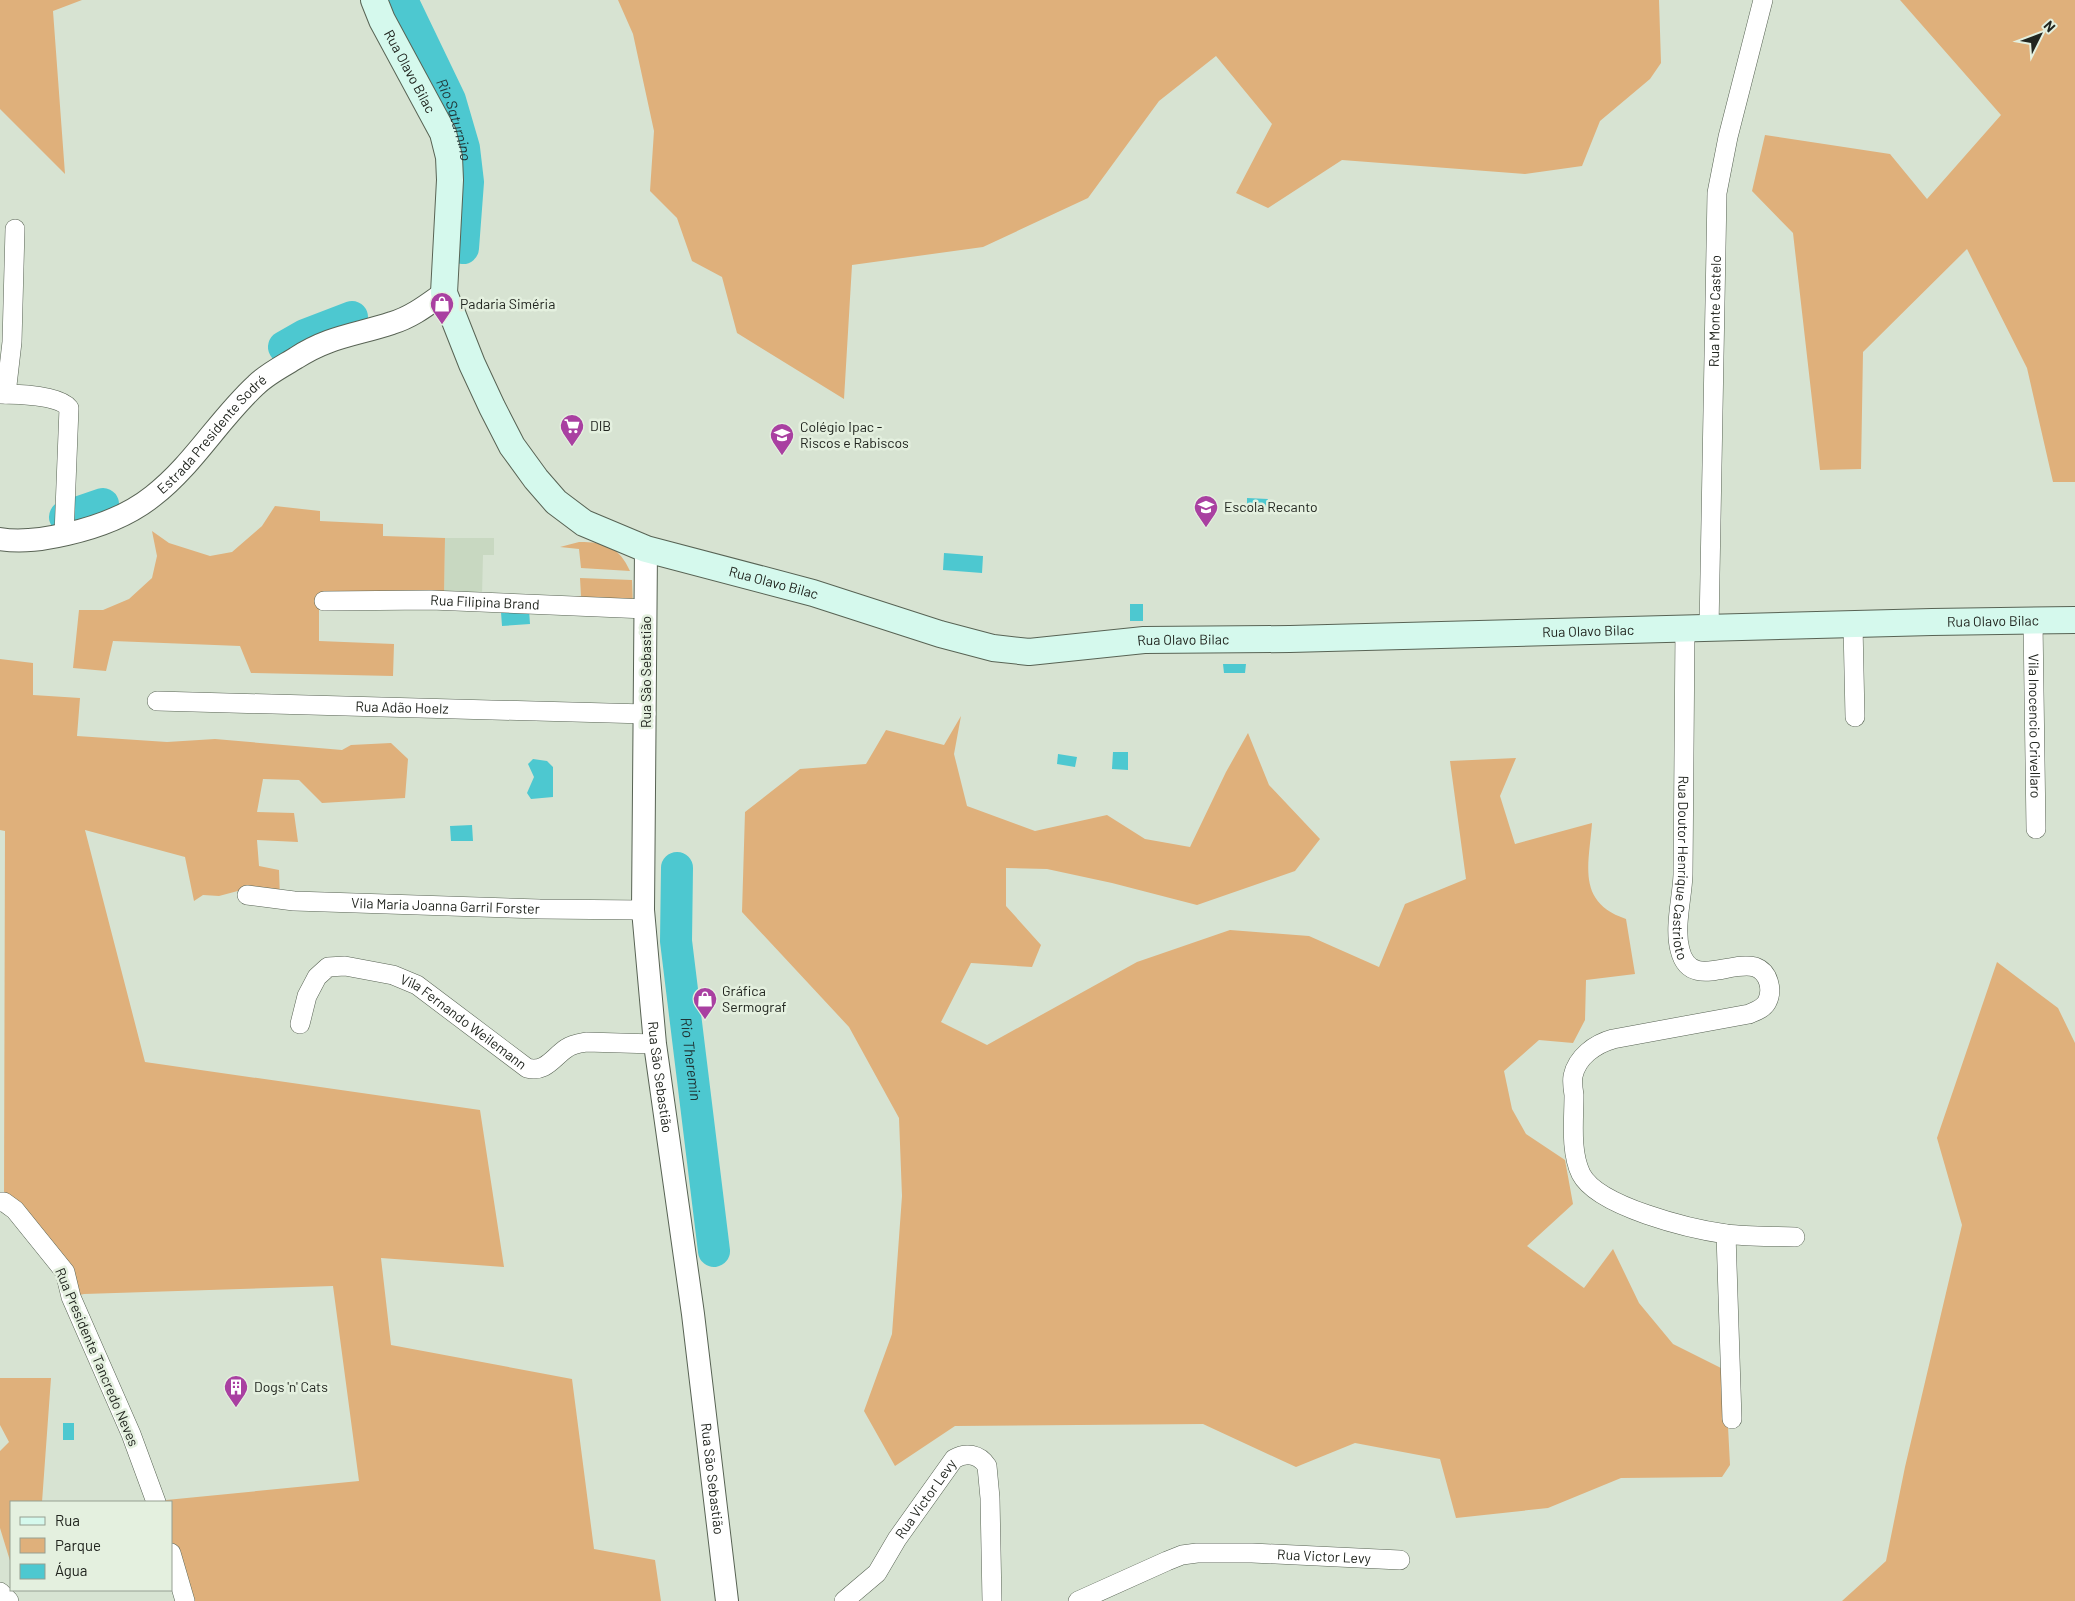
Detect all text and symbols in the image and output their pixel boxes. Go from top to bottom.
north arrow [2015,10,2065,60]
text: N [2041,17,2059,35]
street label: Rua Olavo Bilac [381,27,440,116]
water label: Rio Saturnino [433,75,475,162]
street label: Rua Monte Castelo [1705,255,1724,367]
shop icon: Padaria Siméria [429,291,455,325]
place label: Padaria Siméria [460,295,555,312]
street label: Estrada Presidente Sodré [153,371,270,497]
supermarket icon: DIB [559,413,585,447]
place label: DIB [590,417,611,434]
place label: Colégio Ipac - Riscos e Rabiscos [800,418,909,451]
school or university icon: Colégio Ipac - Riscos e Rabiscos [769,422,795,456]
school or university icon: Escola Recanto [1193,494,1219,528]
place label: Escola Recanto [1224,498,1318,515]
street label: Rua Olavo Bilac [727,562,821,602]
street label: Rua Filipina Brand [430,591,540,613]
street label: Rua Olavo Bilac [1947,612,2039,630]
street label: Rua São Sebastião [637,616,654,728]
street label: Rua Olavo Bilac [1542,621,1634,640]
street label: Rua Olavo Bilac [1136,630,1229,649]
street label: Vila Inocencio Crivellaro [2025,654,2045,798]
street label: Rua Adão Hoelz [355,697,449,717]
street label: Rua Doutor Henrique Castrioto [1670,775,1692,962]
street label: Vila Maria Joanna Garril Forster [351,894,540,917]
street label: Vila Fernando Weilemann [398,970,530,1073]
place label: Gráfica Sermograf [722,982,786,1015]
shop icon: Gráfica Sermograf [692,986,718,1020]
water label: Rio Theremin [677,1016,706,1102]
street label: Rua São Sebastião [645,1021,676,1134]
street label: Rua Presidente Tancredo Neves [52,1265,143,1449]
building icon: Dogs 'n' Cats [223,1374,249,1408]
place label: Dogs 'n' Cats [254,1378,328,1395]
street label: Rua São Sebastião [698,1422,728,1535]
street label: Rua Victor Levy [891,1455,960,1542]
legend [10,1501,172,1591]
text: Rua [55,1511,80,1529]
text: Parque [55,1536,101,1554]
street label: Rua Victor Levy [1277,1545,1372,1567]
text: Água [55,1561,88,1579]

